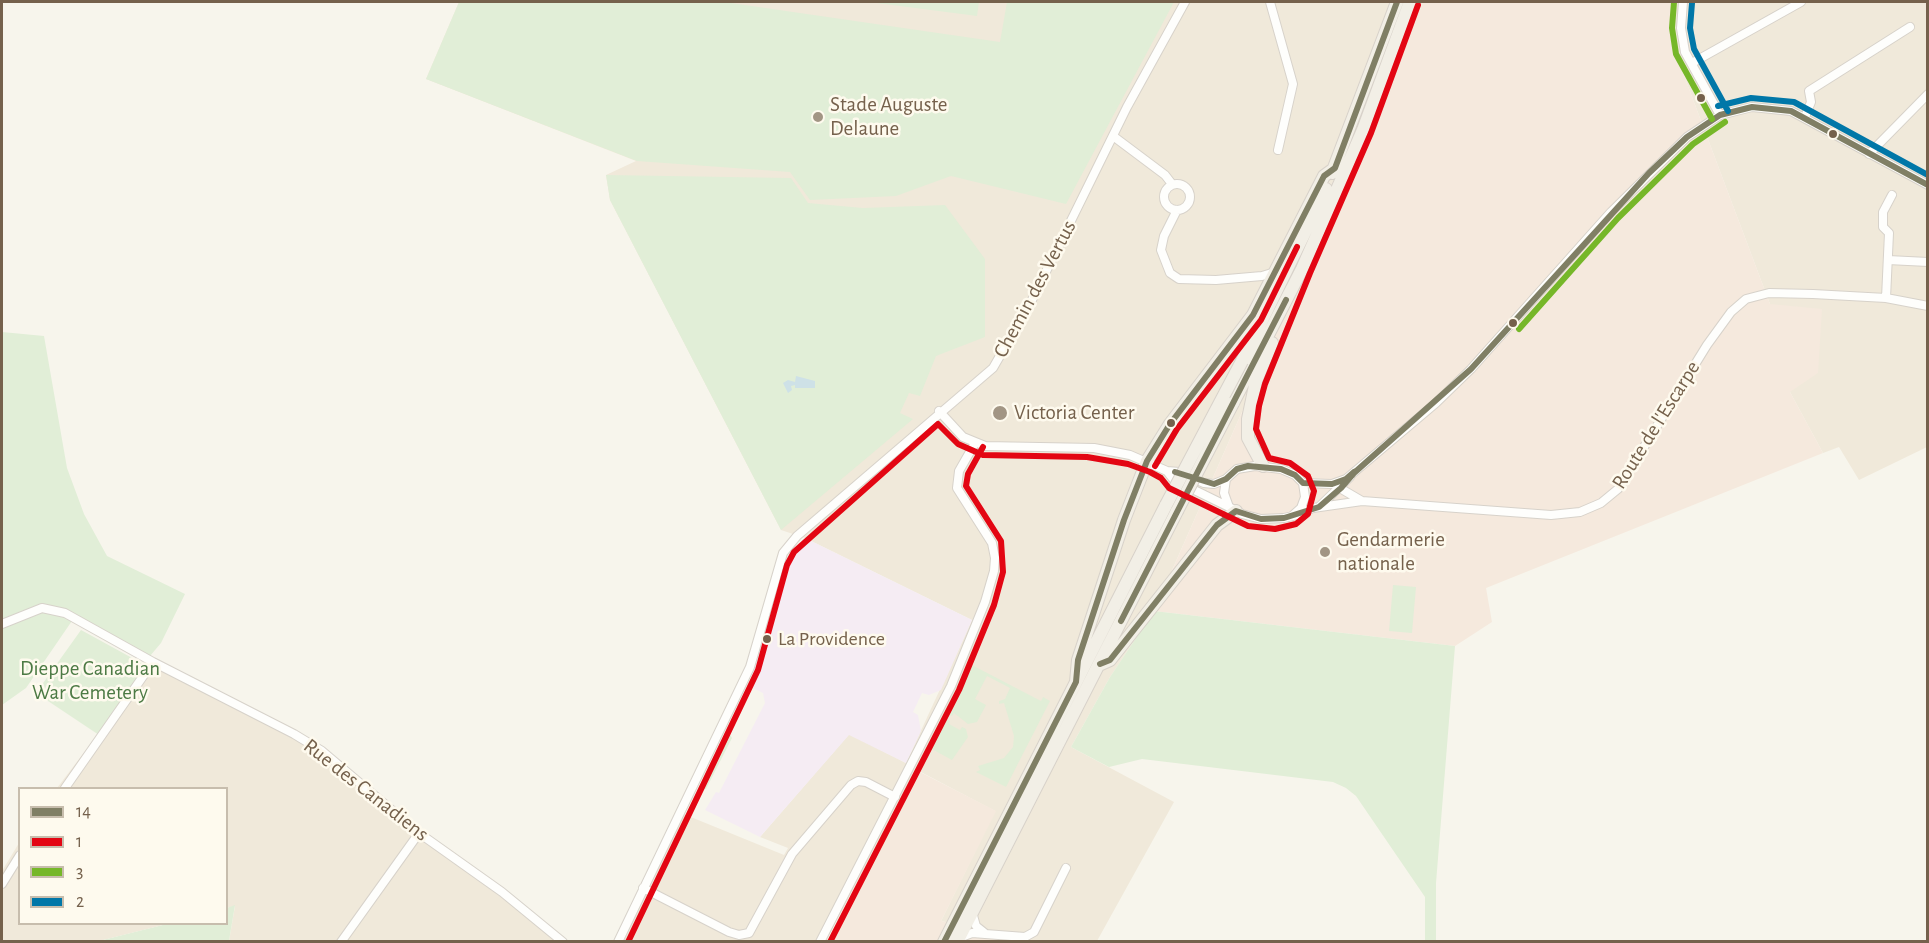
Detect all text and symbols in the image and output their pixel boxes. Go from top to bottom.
place label: Stade Auguste Delaune [830,92,948,142]
unlabelled marker [1695,92,1707,104]
marker: Stade Auguste Delaune [811,110,825,124]
unlabelled marker [1827,128,1839,140]
street label: Chemin des Vertus [988,216,1082,362]
unlabelled marker [1507,317,1519,329]
street label: Route de l'Escarpe [1606,356,1706,494]
place label: Victoria Center [1014,400,1134,426]
marker: Victoria Center [991,404,1009,422]
unlabelled marker [1165,417,1177,429]
place label: Gendarmerie nationale [1337,527,1445,577]
marker: Gendarmerie nationale [1318,545,1332,559]
place label: La Providence [778,627,885,651]
marker: La Providence [761,633,773,645]
park label: Dieppe Canadian War Cemetery [20,656,160,706]
street label: Rue des Canadiens [298,733,434,847]
legend [18,787,228,925]
text: 14 [76,803,91,821]
text: 1 [76,833,82,851]
text: 3 [76,863,83,881]
text: 2 [76,893,84,911]

